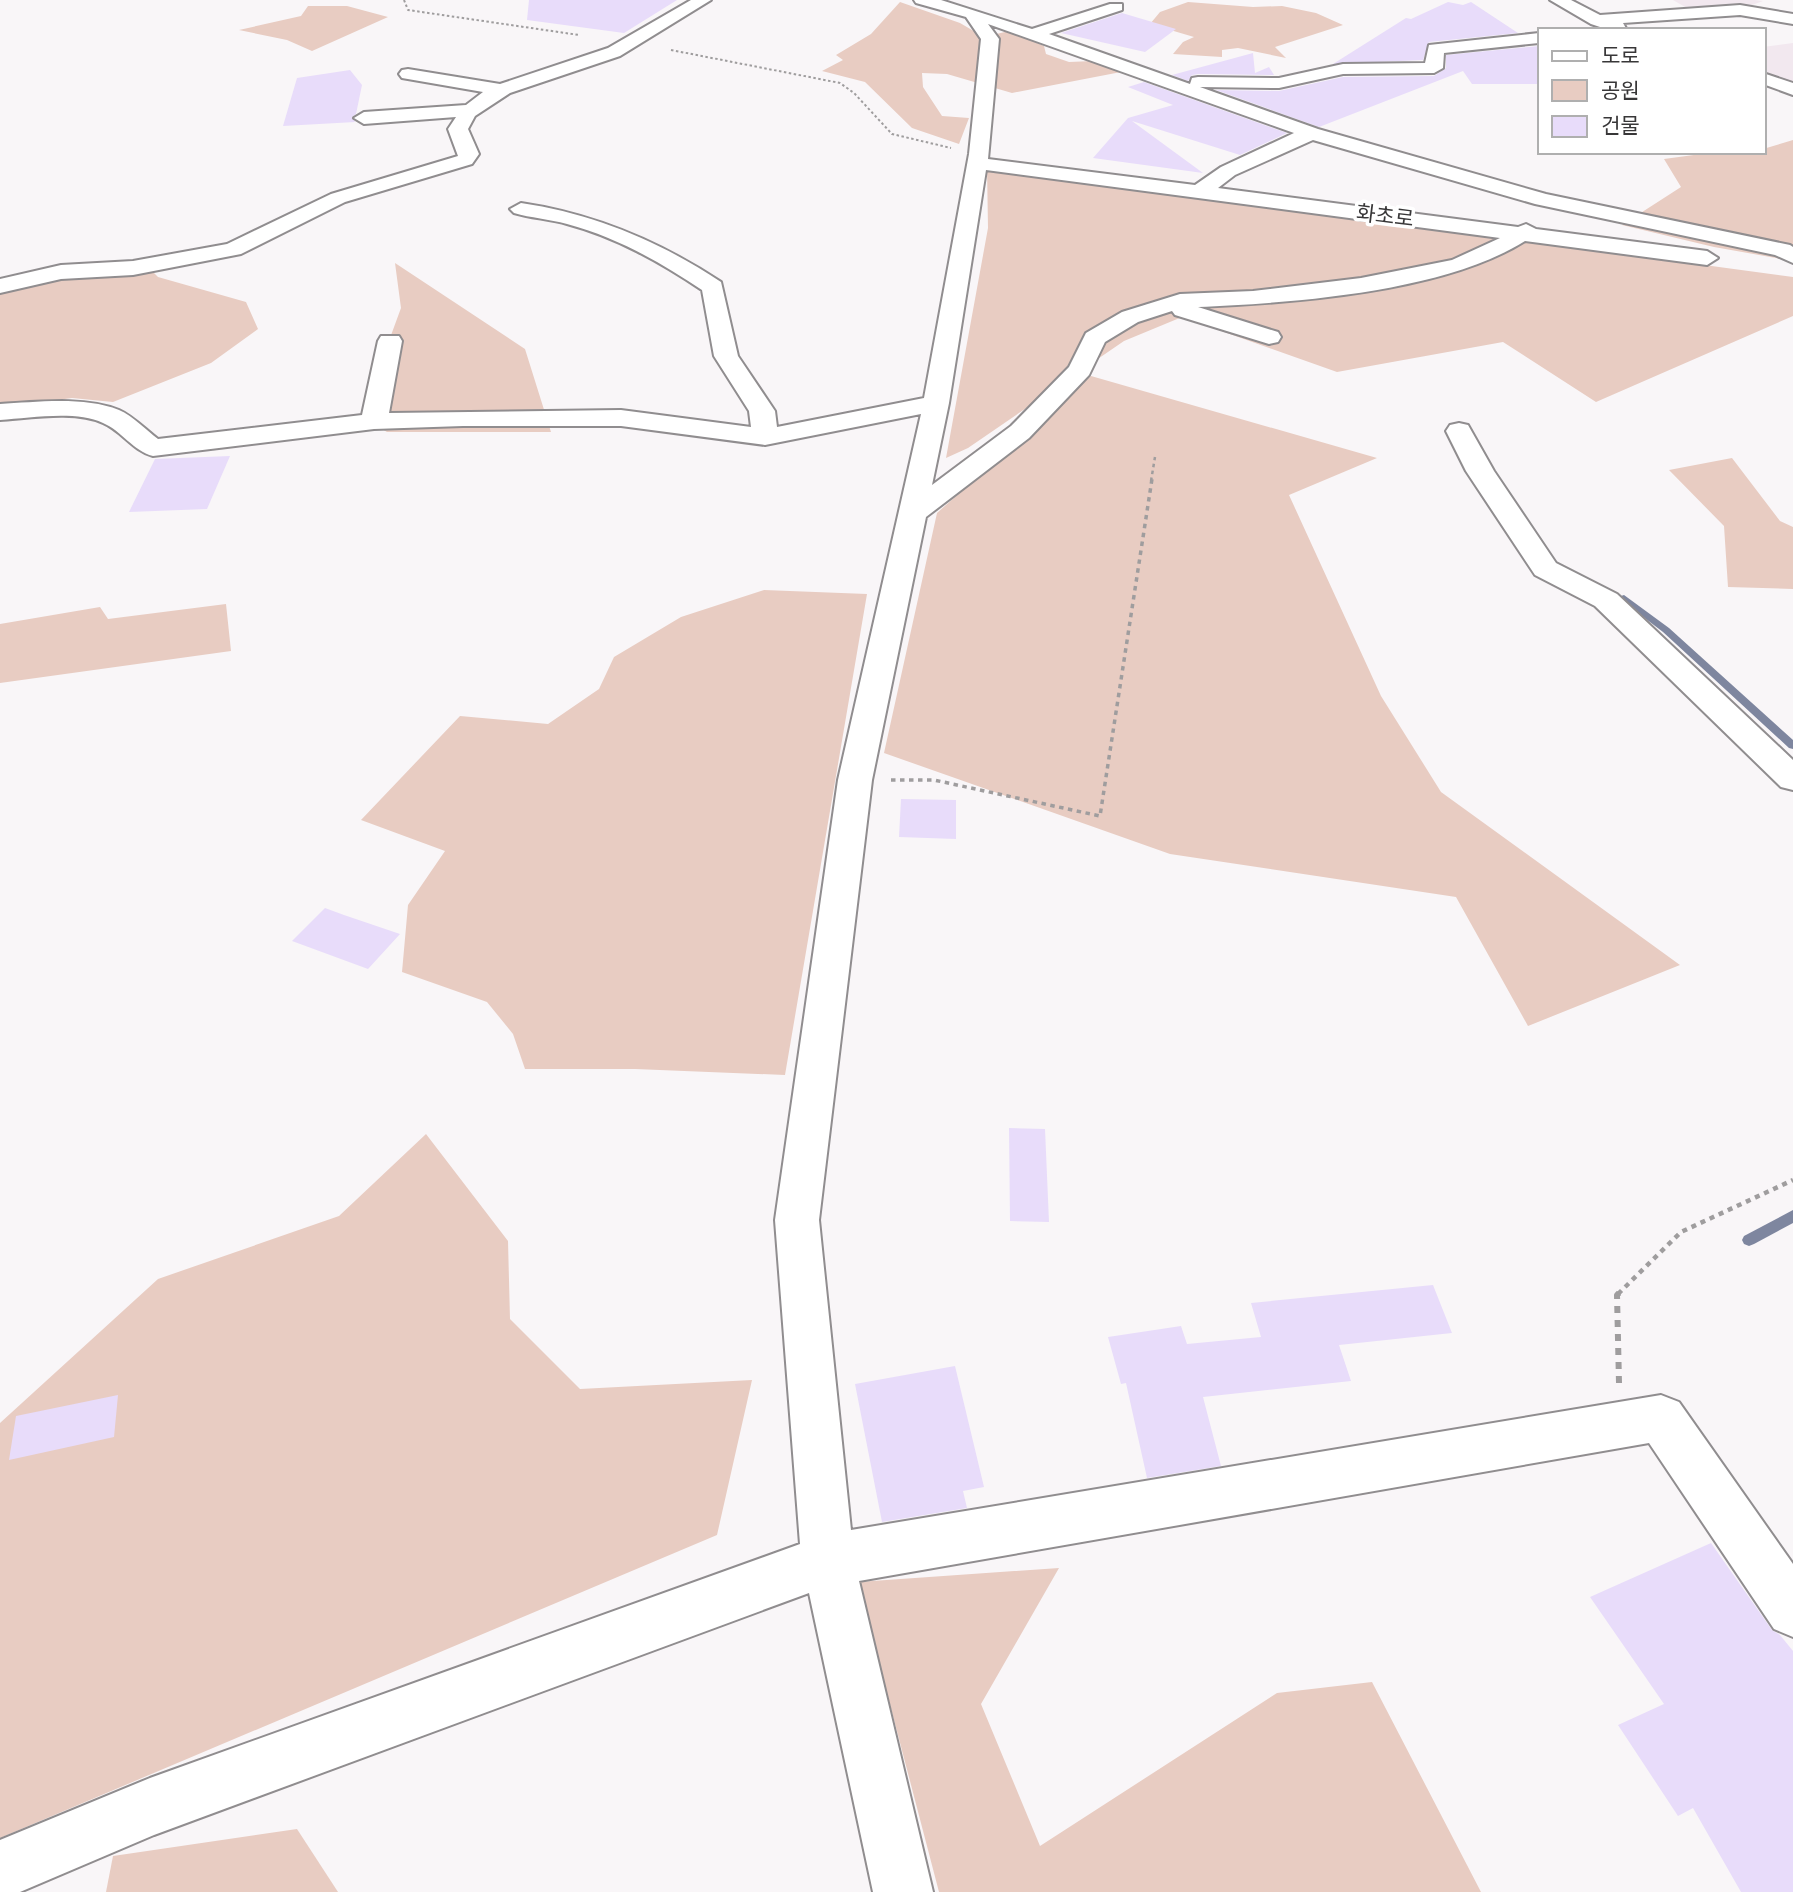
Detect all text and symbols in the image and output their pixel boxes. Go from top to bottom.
legend [1538,28,1765,154]
text: 도로 [1601,42,1640,69]
text: 공원 [1601,77,1640,104]
text: 건물 [1601,112,1640,139]
street label: 화초로 [1355,199,1415,232]

